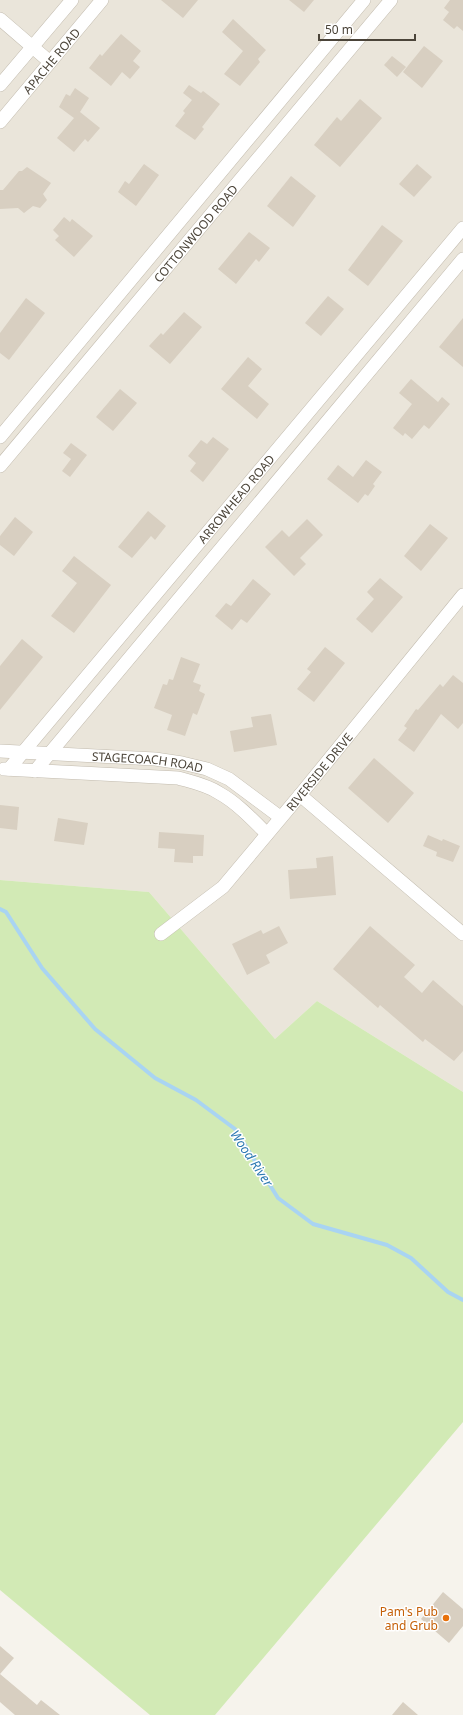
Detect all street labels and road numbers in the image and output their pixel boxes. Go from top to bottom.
street label: APACHE ROAD [19,24,84,97]
street label: COTTONWOOD ROAD [149,180,242,286]
street label: ARROWHEAD ROAD [194,450,278,547]
street label: RIVERSIDE DRIVE [282,729,356,814]
street label: STAGECOACH ROAD [91,747,205,776]

